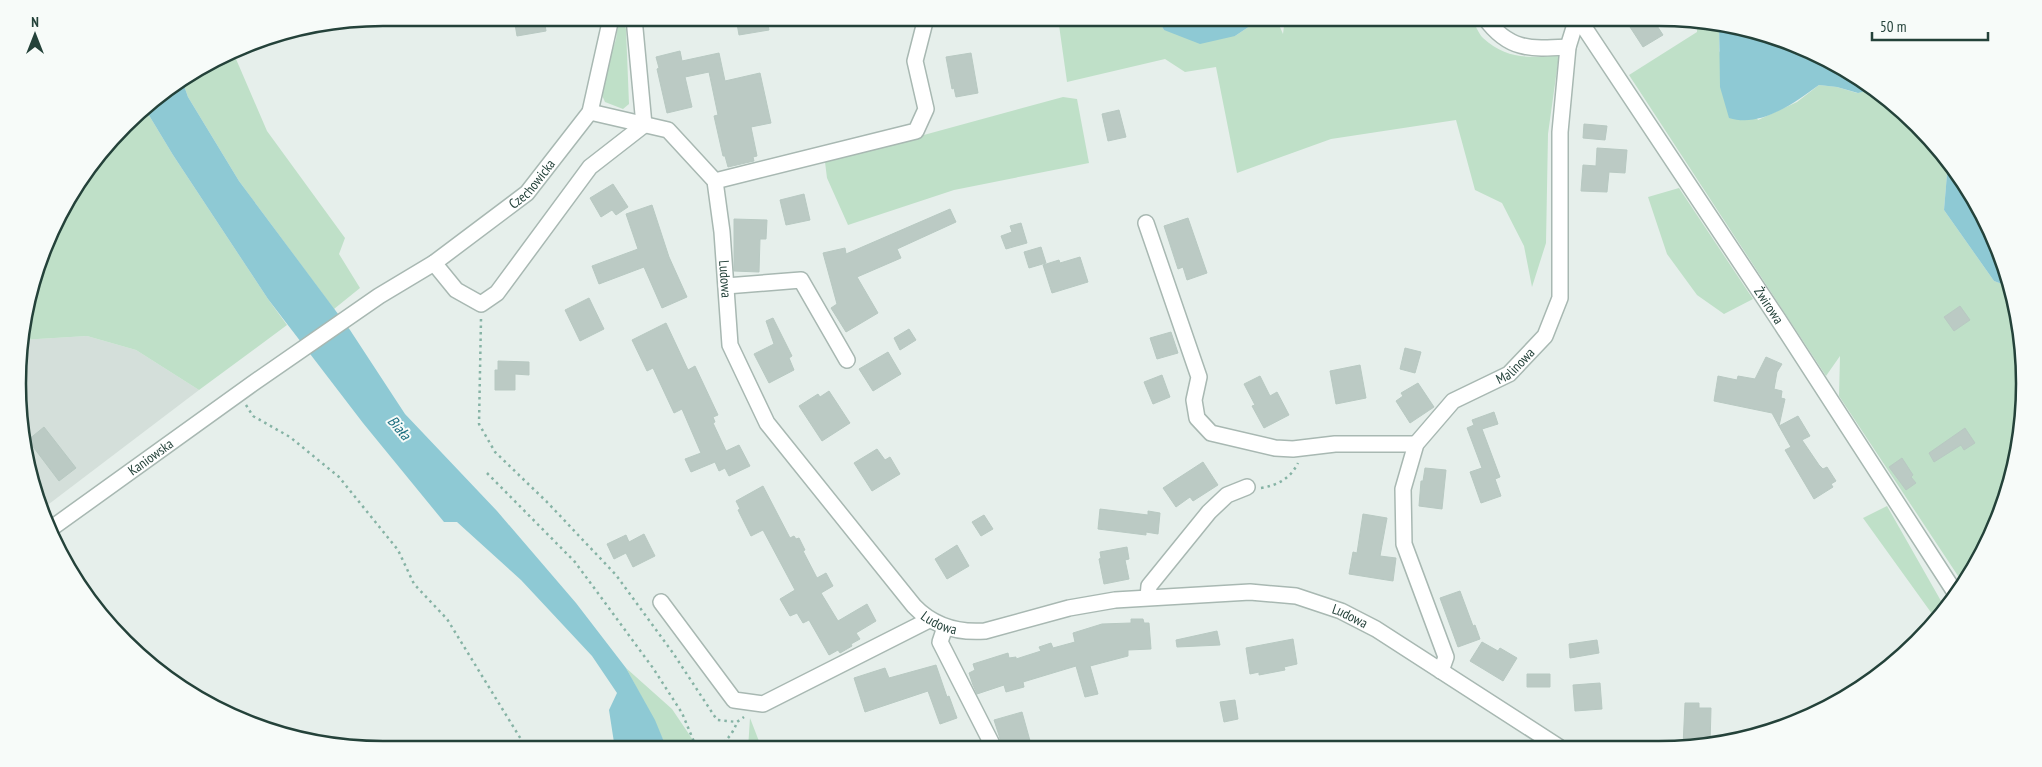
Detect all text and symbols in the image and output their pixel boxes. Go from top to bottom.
north arrow [10,10,60,60]
scale bar [1872,10,1988,42]
text: N [31,13,39,31]
text: 50 m [1880,17,1906,36]
street label: Czechowicka [505,156,559,213]
street label: Ludowa [715,260,736,298]
street label: Żwirowa [1750,283,1788,327]
street label: Malinowa [1493,344,1538,388]
water label: Biała [384,412,416,444]
street label: Kaniowska [124,435,177,479]
street label: Ludowa [1330,600,1371,632]
street label: Ludowa [917,607,959,638]

